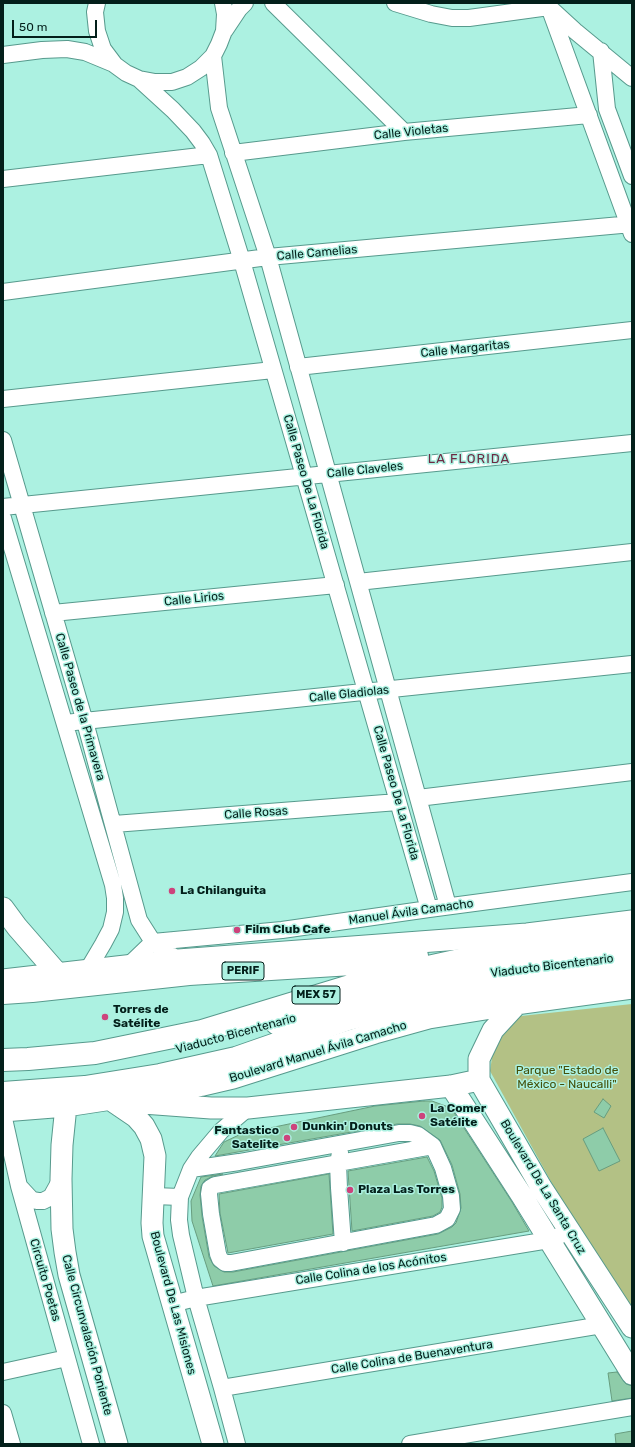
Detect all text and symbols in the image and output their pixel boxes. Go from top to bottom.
scale bar [14,12,99,38]
text: 50 m [19,20,47,34]
street label: Calle Violetas [373,121,449,143]
street label: Calle Camelias [276,242,358,264]
street label: Calle Margaritas [420,337,510,361]
street label: Calle Paseo De La Florida [280,413,332,551]
district label: LA FLORIDA [428,451,510,467]
street label: Calle Claveles [326,459,404,481]
street label: Calle Lirios [163,589,225,609]
street label: Calle Paseo de la Primavera [52,632,108,782]
street label: Calle Gladiolas [308,683,390,705]
street label: Calle Paseo De La Florida [370,724,422,862]
street label: Calle Rosas [224,804,288,822]
place label: La Chilanguita [180,884,266,898]
marker: La Chilanguita [167,886,177,896]
street label: Manuel Ávila Camacho [348,896,474,928]
place label: Film Club Cafe [245,923,330,937]
marker: Film Club Cafe [232,925,242,935]
street label: Viaducto Bicentenario [490,951,614,981]
road number: PERIF [222,962,264,980]
road number: MEX 57 [292,986,340,1004]
place label: Torres de Satélite [113,1003,169,1031]
street label: Viaducto Bicentenario [174,1011,298,1057]
marker: Torres de Satélite [100,1012,110,1022]
street label: Boulevard Manuel Ávila Camacho [228,1018,408,1086]
park label: Parque "Estado de México - Naucalli" [516,1064,618,1092]
place label: La Comer Satélite [430,1102,486,1130]
marker: La Comer Satélite [417,1111,427,1121]
street label: Boulevard De La Santa Cruz [497,1117,589,1257]
place label: Dunkin' Donuts [302,1120,393,1134]
marker: Dunkin' Donuts [289,1122,299,1132]
place label: Fantastico Satelite [214,1124,279,1152]
marker: Fantastico Satelite [282,1133,292,1143]
place label: Plaza Las Torres [358,1183,455,1197]
marker: Plaza Las Torres [345,1185,355,1195]
street label: Boulevard De Las Misiones [147,1230,199,1376]
street label: Circuito Poetas [26,1237,64,1323]
street label: Calle Colina de los Acónitos [294,1250,448,1288]
street label: Calle Circunvalación Poniente [59,1253,115,1417]
street label: Calle Colina de Buenaventura [330,1337,494,1377]

